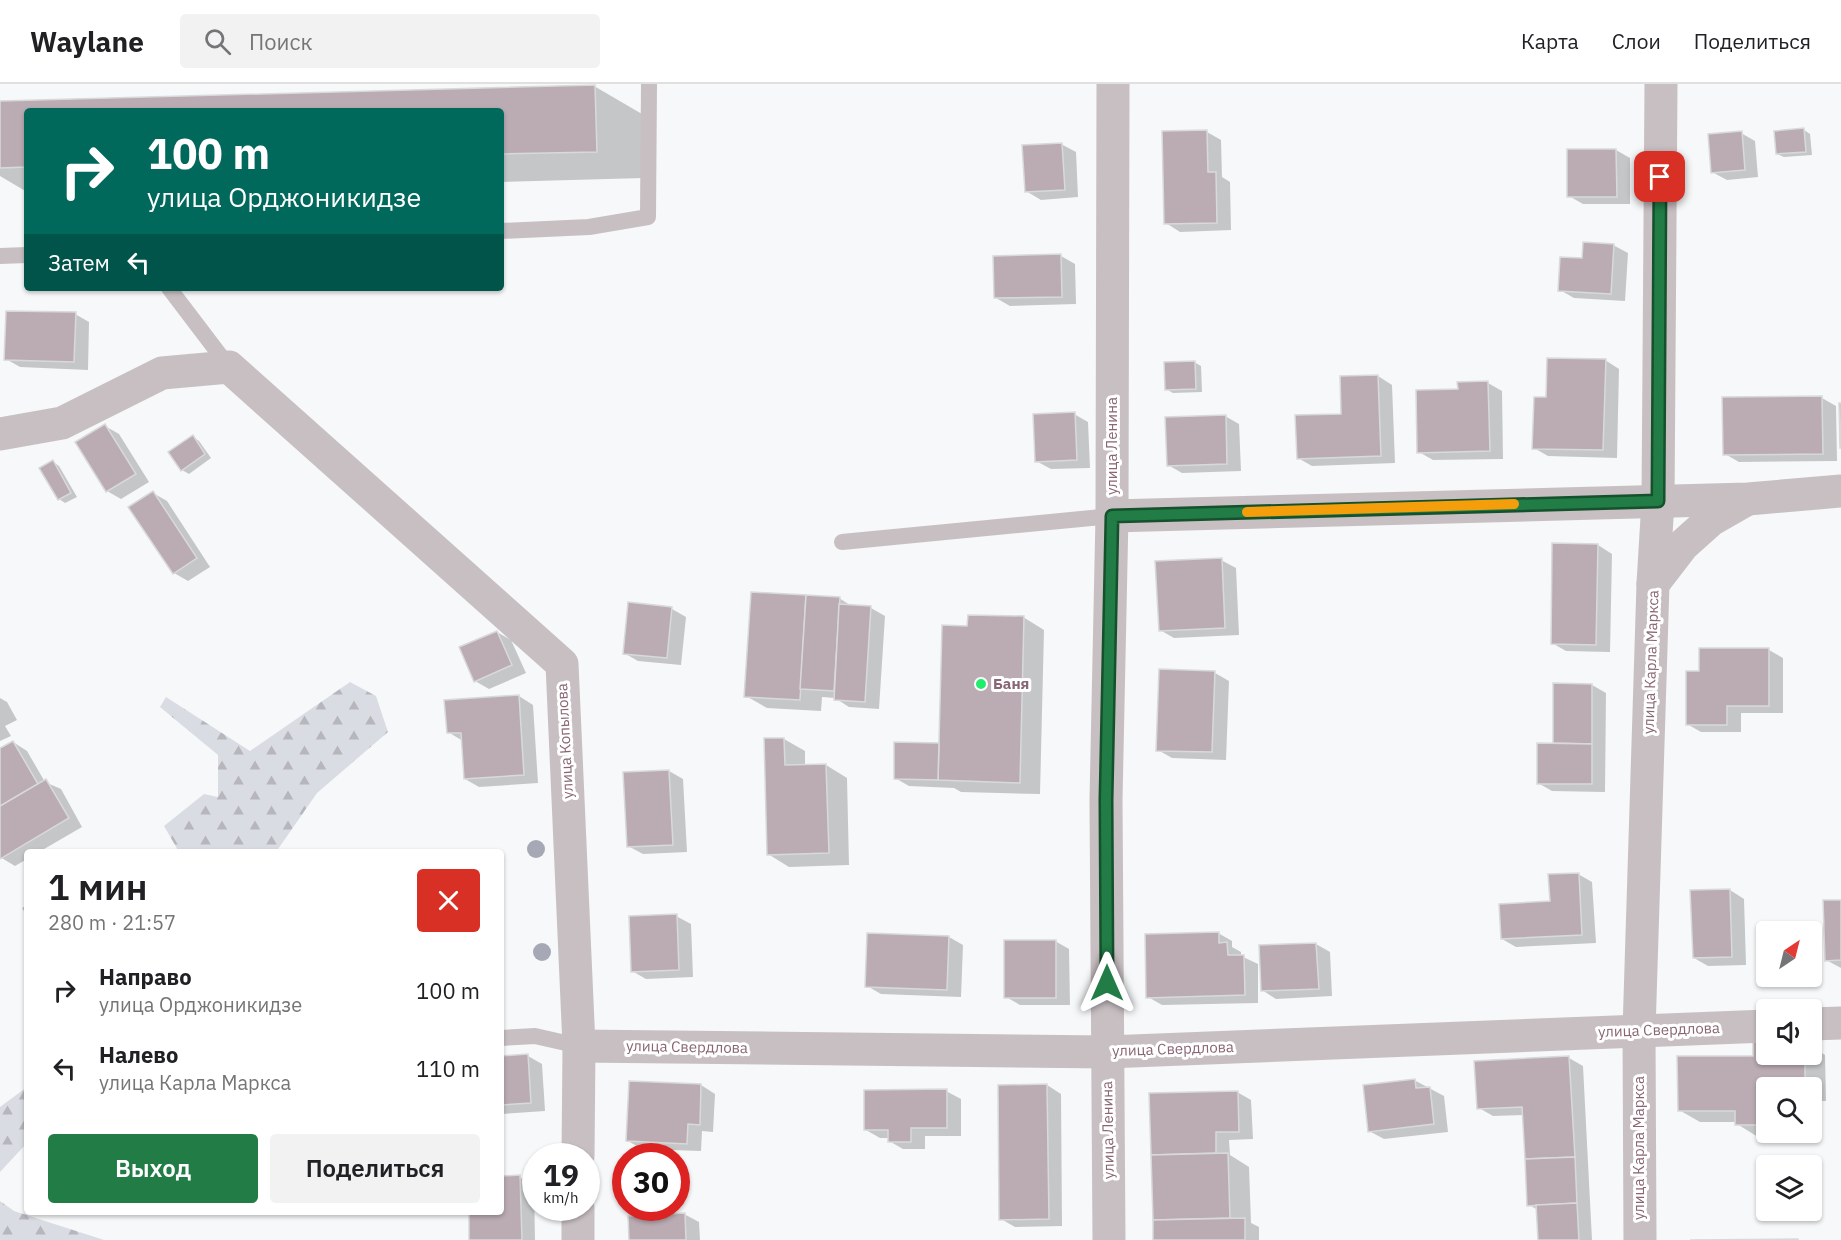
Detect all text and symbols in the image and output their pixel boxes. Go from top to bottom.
search box [180,14,600,68]
text: Waylane [30,23,144,60]
icon: search [201,25,234,58]
text: Поиск [249,27,313,56]
text: Карта [1521,27,1579,55]
text: Слои [1612,27,1661,55]
text: Поделиться [1694,27,1811,55]
text: 100 m [147,126,270,181]
icon: right [48,132,126,210]
pin [1634,151,1685,202]
icon: arrive [1643,160,1676,193]
text: улица Орджоникидзе [147,179,421,214]
icon: left [122,246,155,279]
text: Затем [48,248,110,277]
street label: улица Ленина [1102,397,1121,495]
street label: улица Карла Маркса [1638,590,1663,734]
place label: Баня [993,674,1029,693]
marker: Баня [974,677,988,691]
street label: улица Копылова [552,683,577,799]
text: 1 мин [48,863,147,910]
button: close [417,869,480,932]
text: 280 m · 21:57 [48,909,176,936]
north arrow [1756,921,1822,987]
map controls [1756,921,1822,1221]
position arrow [1075,951,1139,1015]
text: Направо [99,962,192,991]
icon: right [48,974,81,1007]
text: 100 m [416,976,480,1005]
text: улица Орджоникидзе [99,991,302,1018]
button: sound [1756,999,1822,1065]
street label: улица Свердлова [1598,1018,1720,1041]
street label: улица Свердлова [626,1036,748,1057]
street label: улица Свердлова [1112,1037,1234,1060]
text: Налево [99,1040,178,1069]
icon: left [48,1052,81,1085]
text: 110 m [416,1054,480,1083]
text: улица Карла Маркса [99,1069,291,1096]
street label: улица Карла Маркса [1629,1076,1648,1220]
button: search [1756,1077,1822,1143]
street label: улица Ленина [1097,1081,1118,1179]
button: Выход [48,1134,258,1203]
button: Поделиться [270,1134,480,1203]
speed limit sign: 30 [612,1143,690,1221]
text: 19 [543,1155,579,1194]
button: layers [1756,1155,1822,1221]
text: km/h [543,1188,579,1207]

